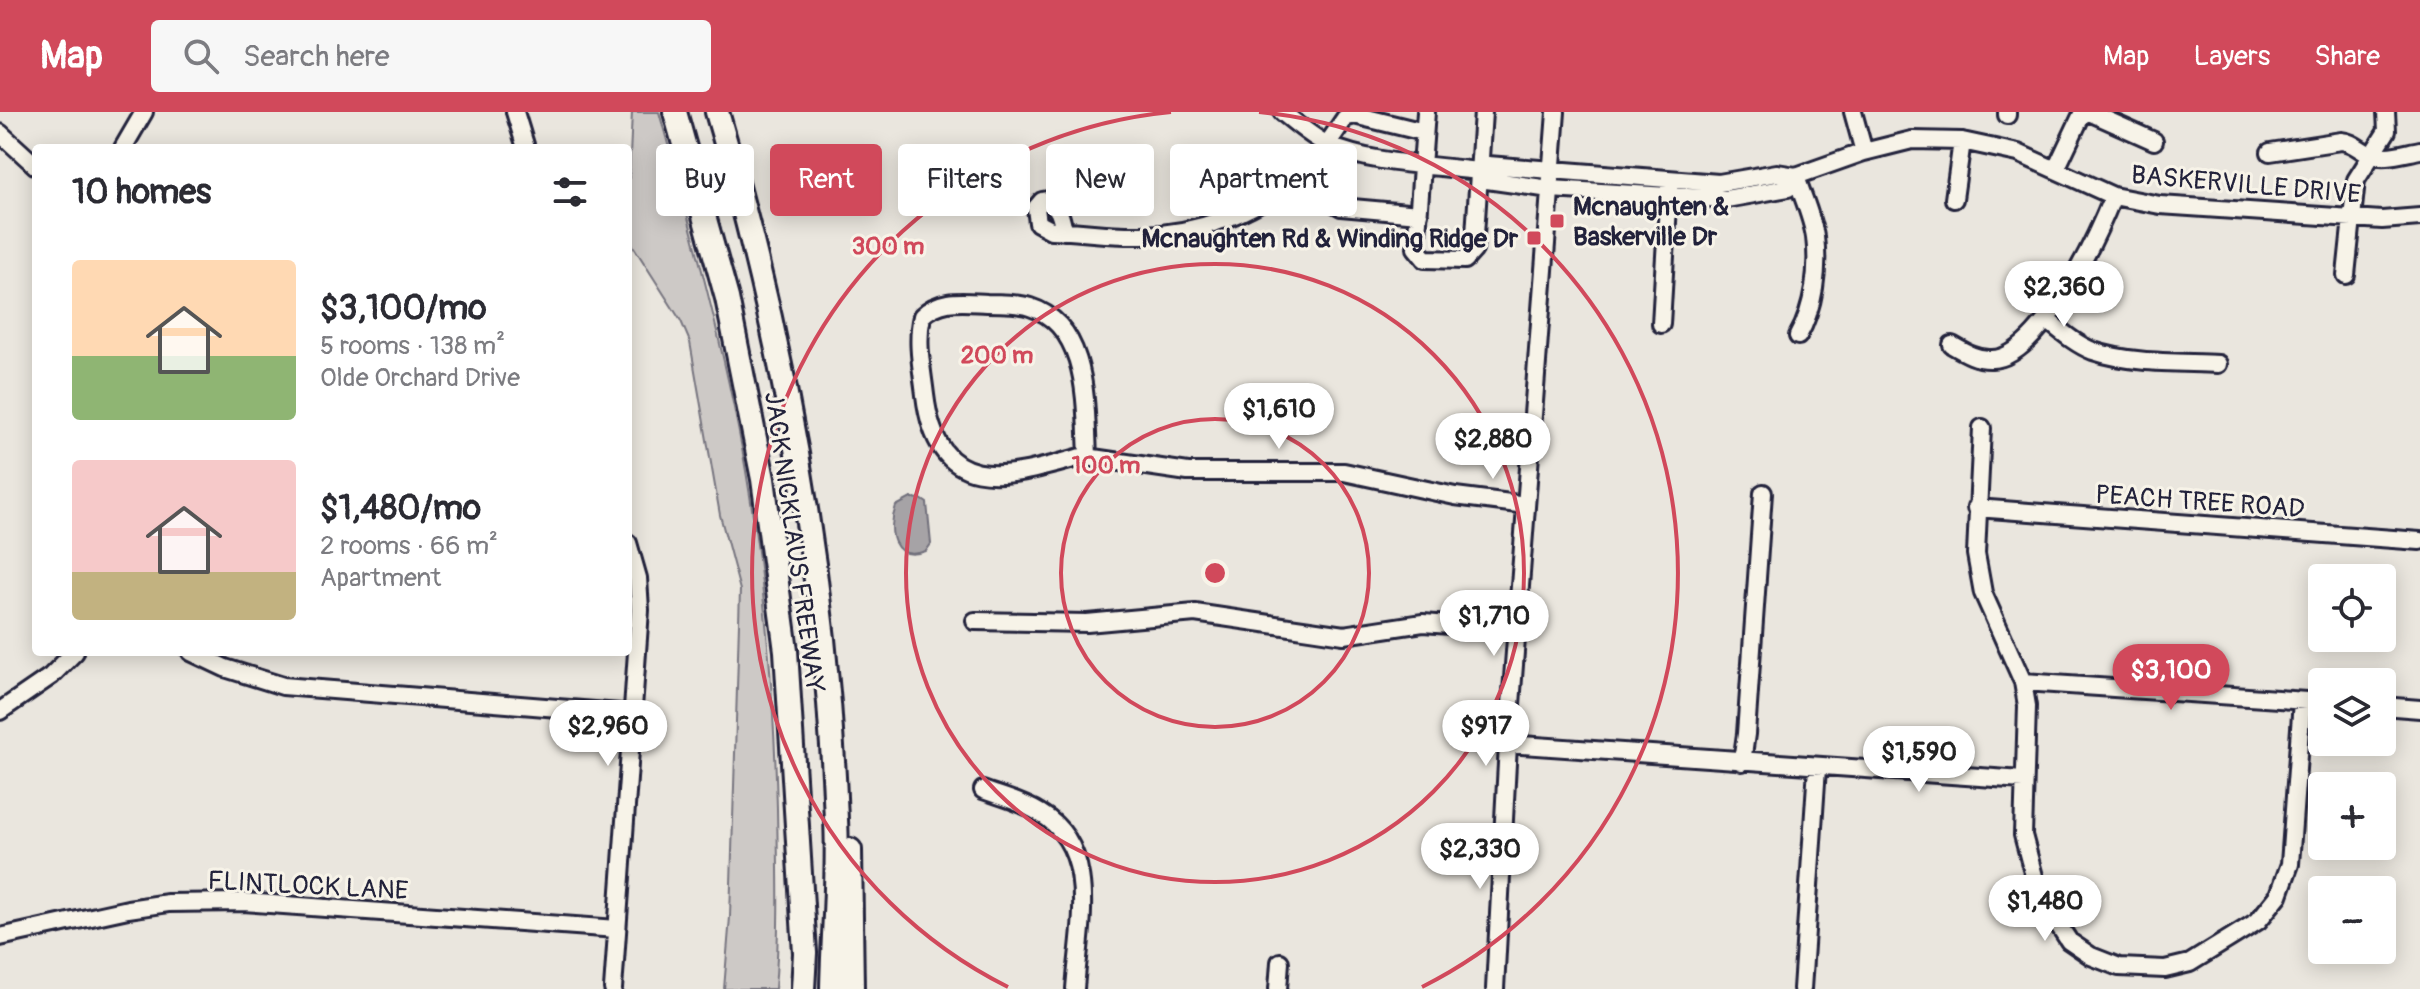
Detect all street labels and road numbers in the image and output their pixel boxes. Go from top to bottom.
street label: BASKERVILLE DRIVE [2130,159,2362,211]
street label: JACK NICKLAUS FREEWAY [757,390,831,695]
street label: PEACH TREE ROAD [2094,479,2306,525]
street label: FLINTLOCK LANE [207,865,409,907]

